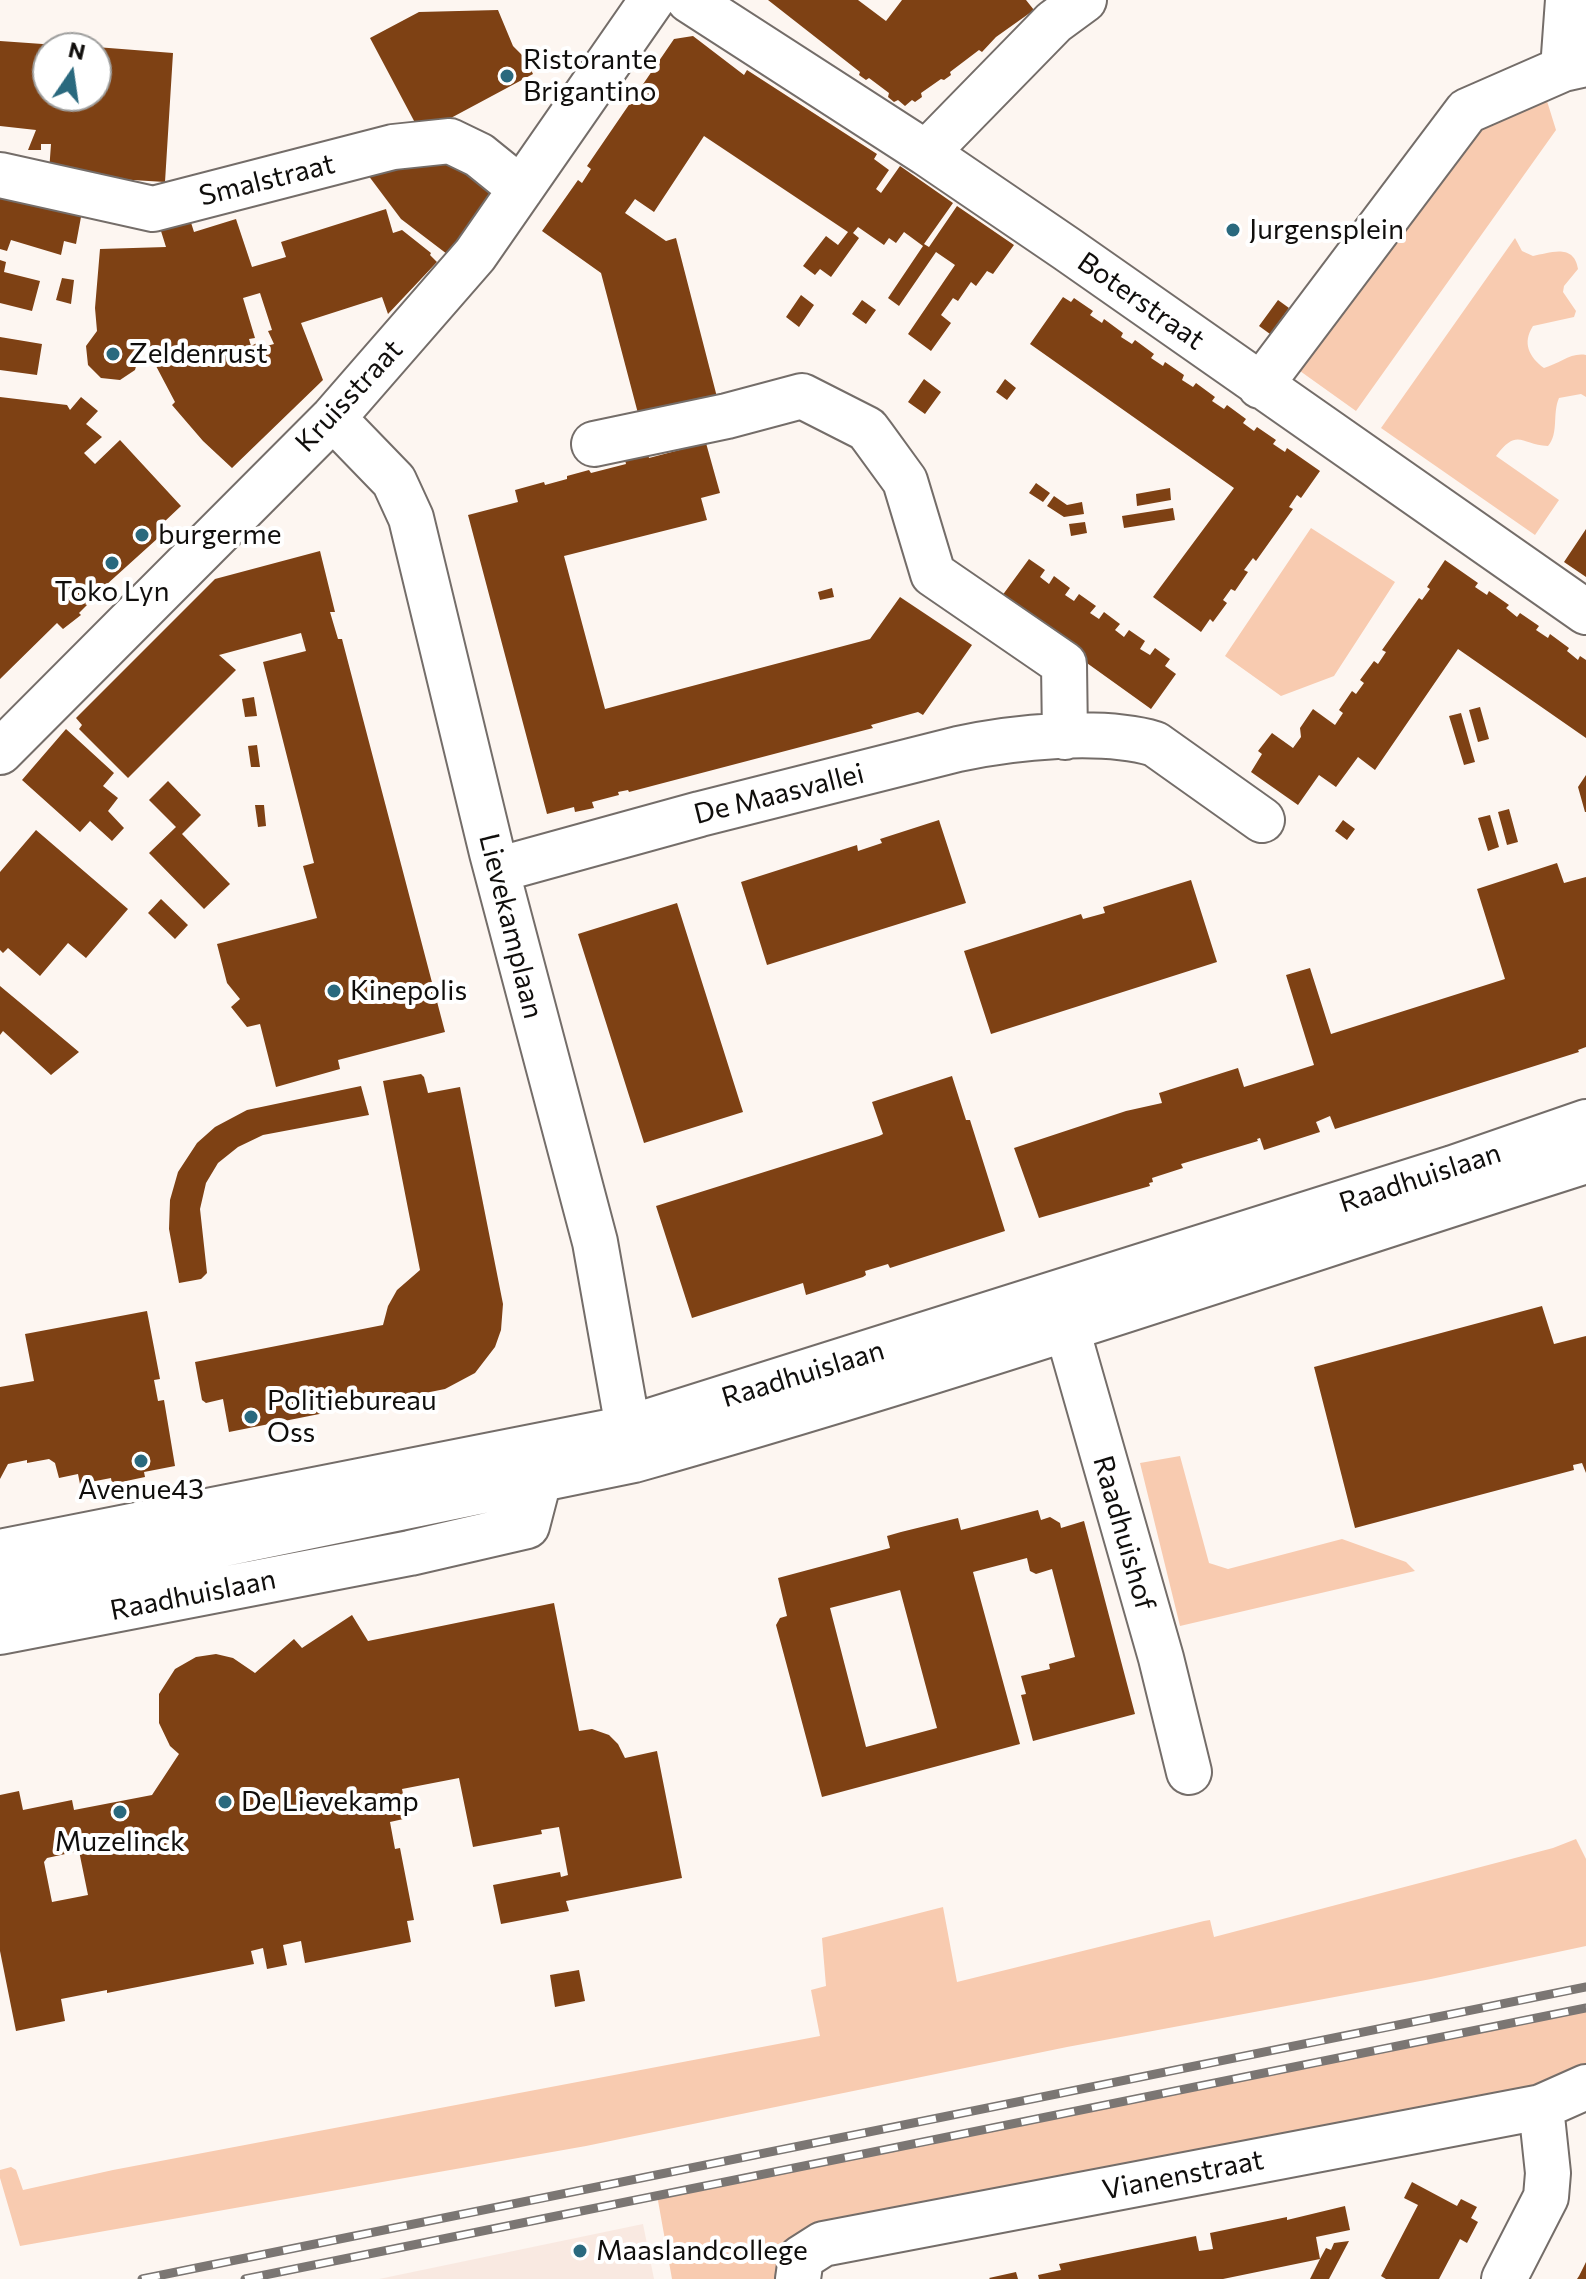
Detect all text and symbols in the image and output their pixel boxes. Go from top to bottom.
north arrow [32,32,112,112]
text: N [66,35,88,65]
place label: Ristorante Brigantino [523,43,657,109]
marker: Ristorante Brigantino [498,67,516,85]
street label: Smalstraat [196,147,338,213]
place label: Jurgensplein [1249,213,1404,247]
marker: Jurgensplein [1224,221,1242,239]
street label: Boterstraat [1071,245,1211,357]
street label: Kruisstraat [289,333,409,459]
place label: Zeldenrust [129,337,268,371]
marker: Zeldenrust [104,345,122,363]
place label: burgerme [158,518,281,552]
marker: burgerme [133,526,151,544]
marker: Toko Lyn [103,554,121,572]
place label: Toko Lyn [55,575,169,609]
street label: De Maasvallei [691,757,867,831]
street label: Lievekamplaan [472,830,550,1022]
place label: Kinepolis [350,974,467,1008]
marker: Kinepolis [325,982,343,1000]
street label: Raadhuislaan [1335,1136,1505,1220]
street label: Raadhuislaan [718,1333,888,1415]
place label: Politiebureau Oss [267,1384,437,1450]
marker: Politiebureau Oss [242,1408,260,1426]
marker: Avenue43 [132,1452,150,1470]
street label: Raadhuishof [1086,1452,1162,1614]
place label: Avenue43 [78,1473,204,1507]
street label: Raadhuislaan [107,1562,279,1628]
place label: De Lievekamp [241,1785,419,1819]
marker: De Lievekamp [216,1793,234,1811]
marker: Muzelinck [111,1803,129,1821]
place label: Muzelinck [55,1825,185,1859]
street label: Vianenstraat [1099,2143,1267,2207]
place label: Maaslandcollege [596,2234,808,2268]
marker: Maaslandcollege [571,2242,589,2260]

